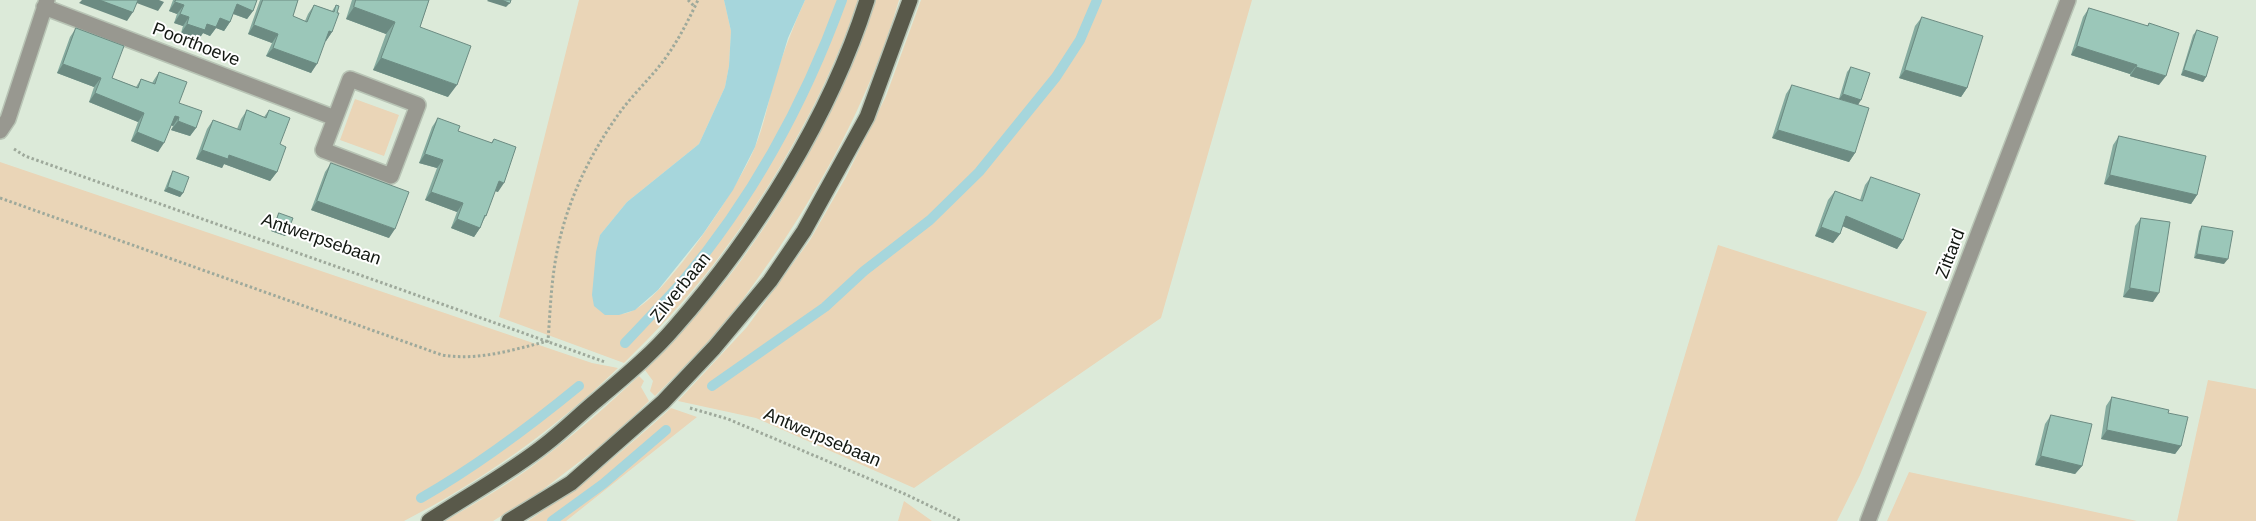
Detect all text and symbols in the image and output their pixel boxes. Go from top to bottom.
street label: Poorthoeve [149,18,243,72]
street label: Antwerpsebaan [258,209,384,271]
street label: Zittard [1932,226,1970,282]
street label: Zilverbaan [646,249,716,327]
street label: Antwerpsebaan [760,404,884,472]

